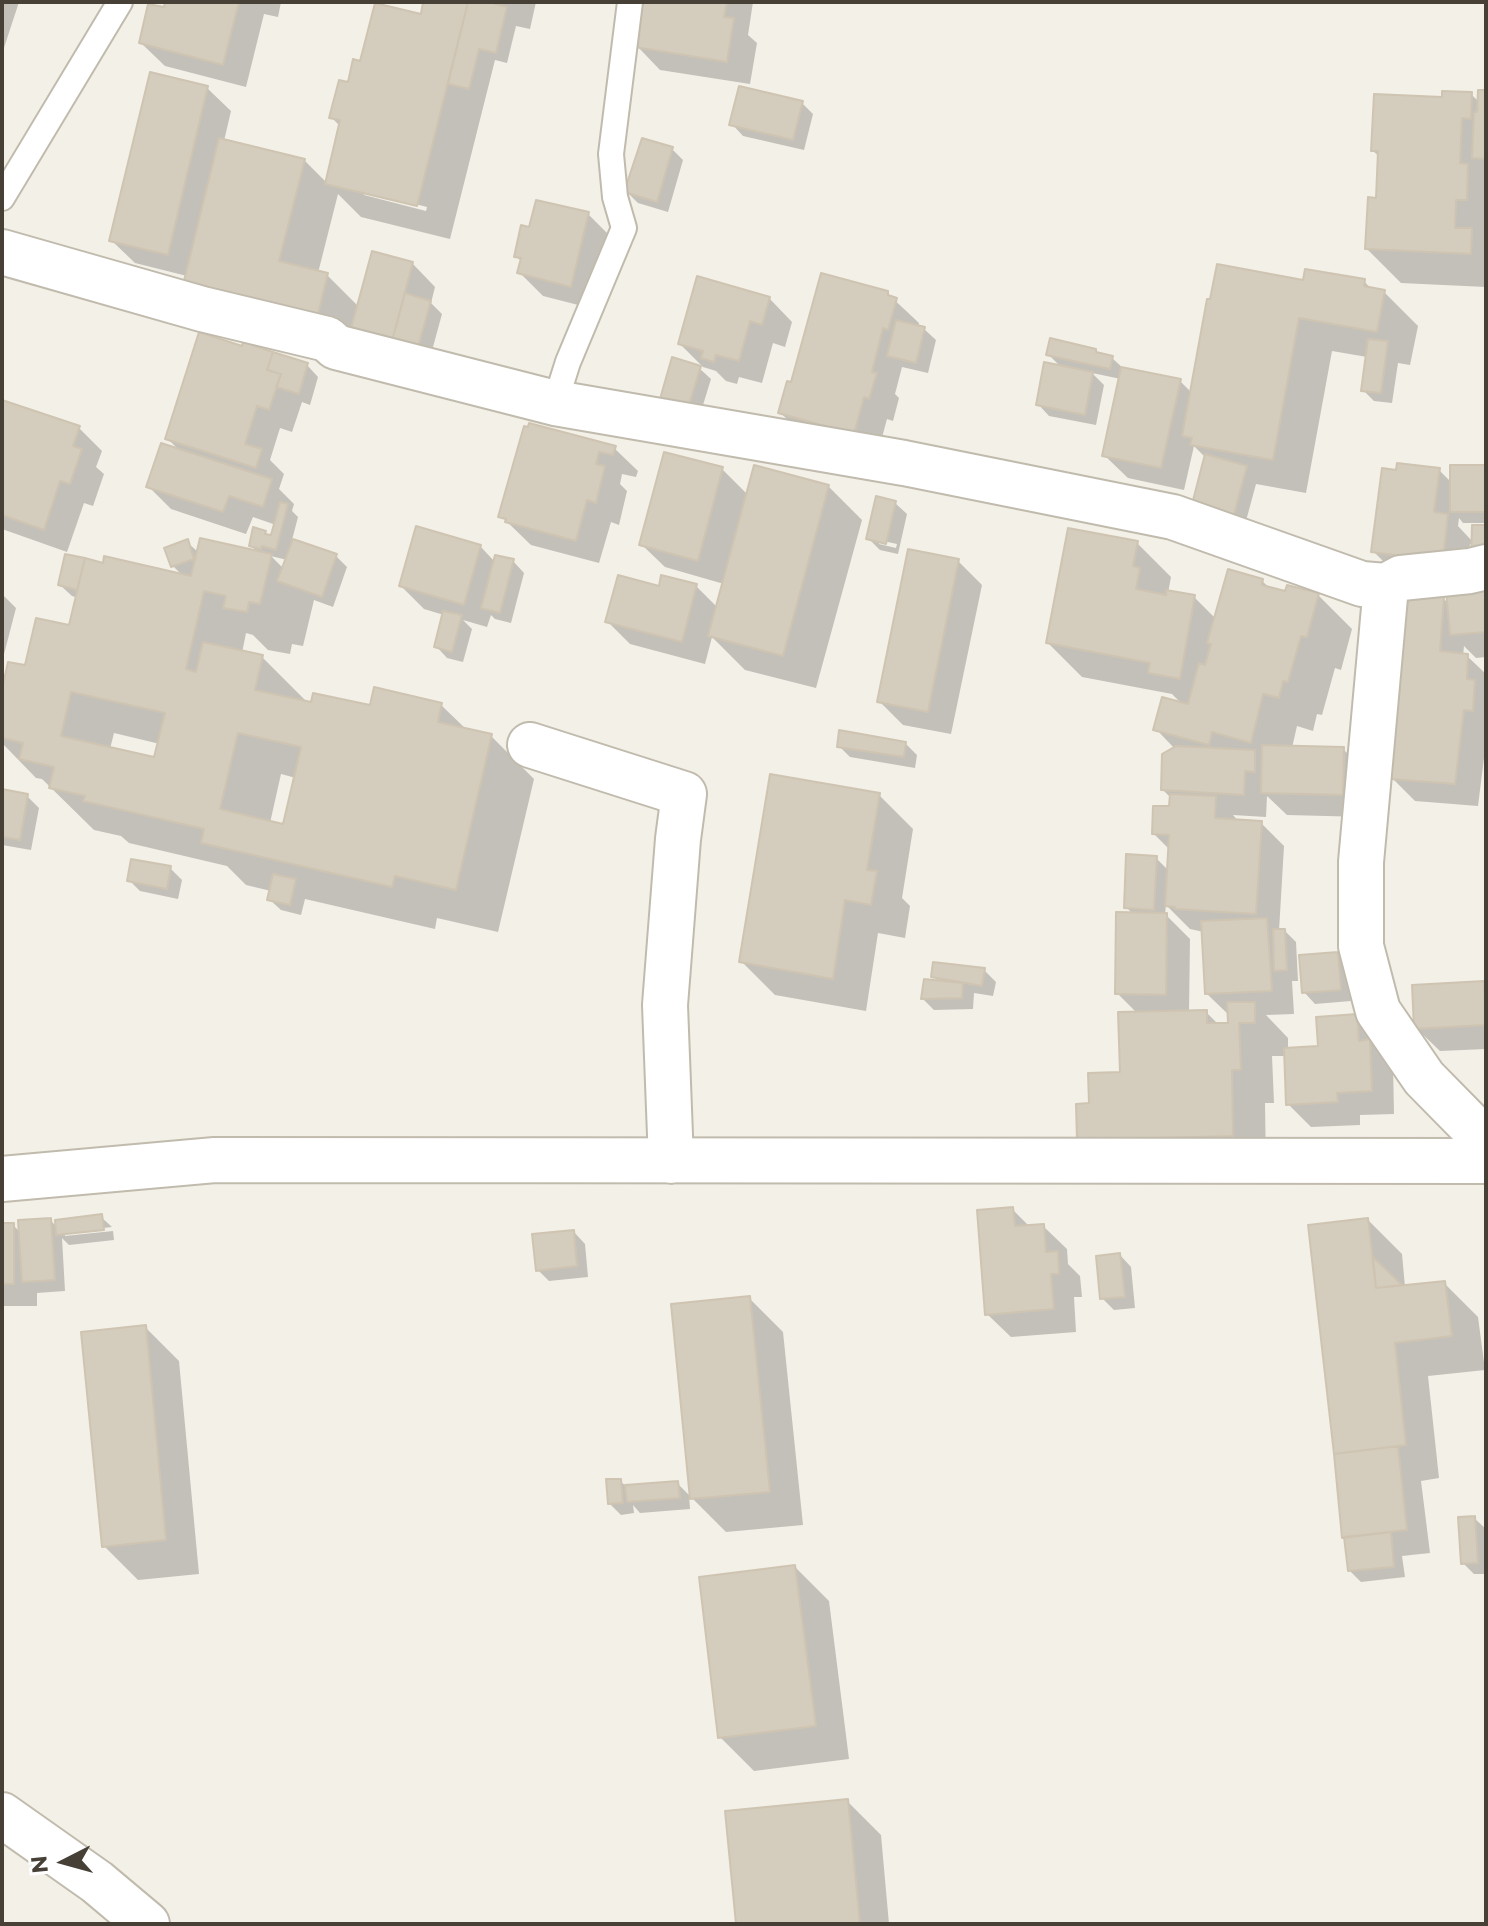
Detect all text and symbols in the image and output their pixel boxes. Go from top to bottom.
north arrow [24,1822,104,1902]
text: N [25,1854,54,1875]

